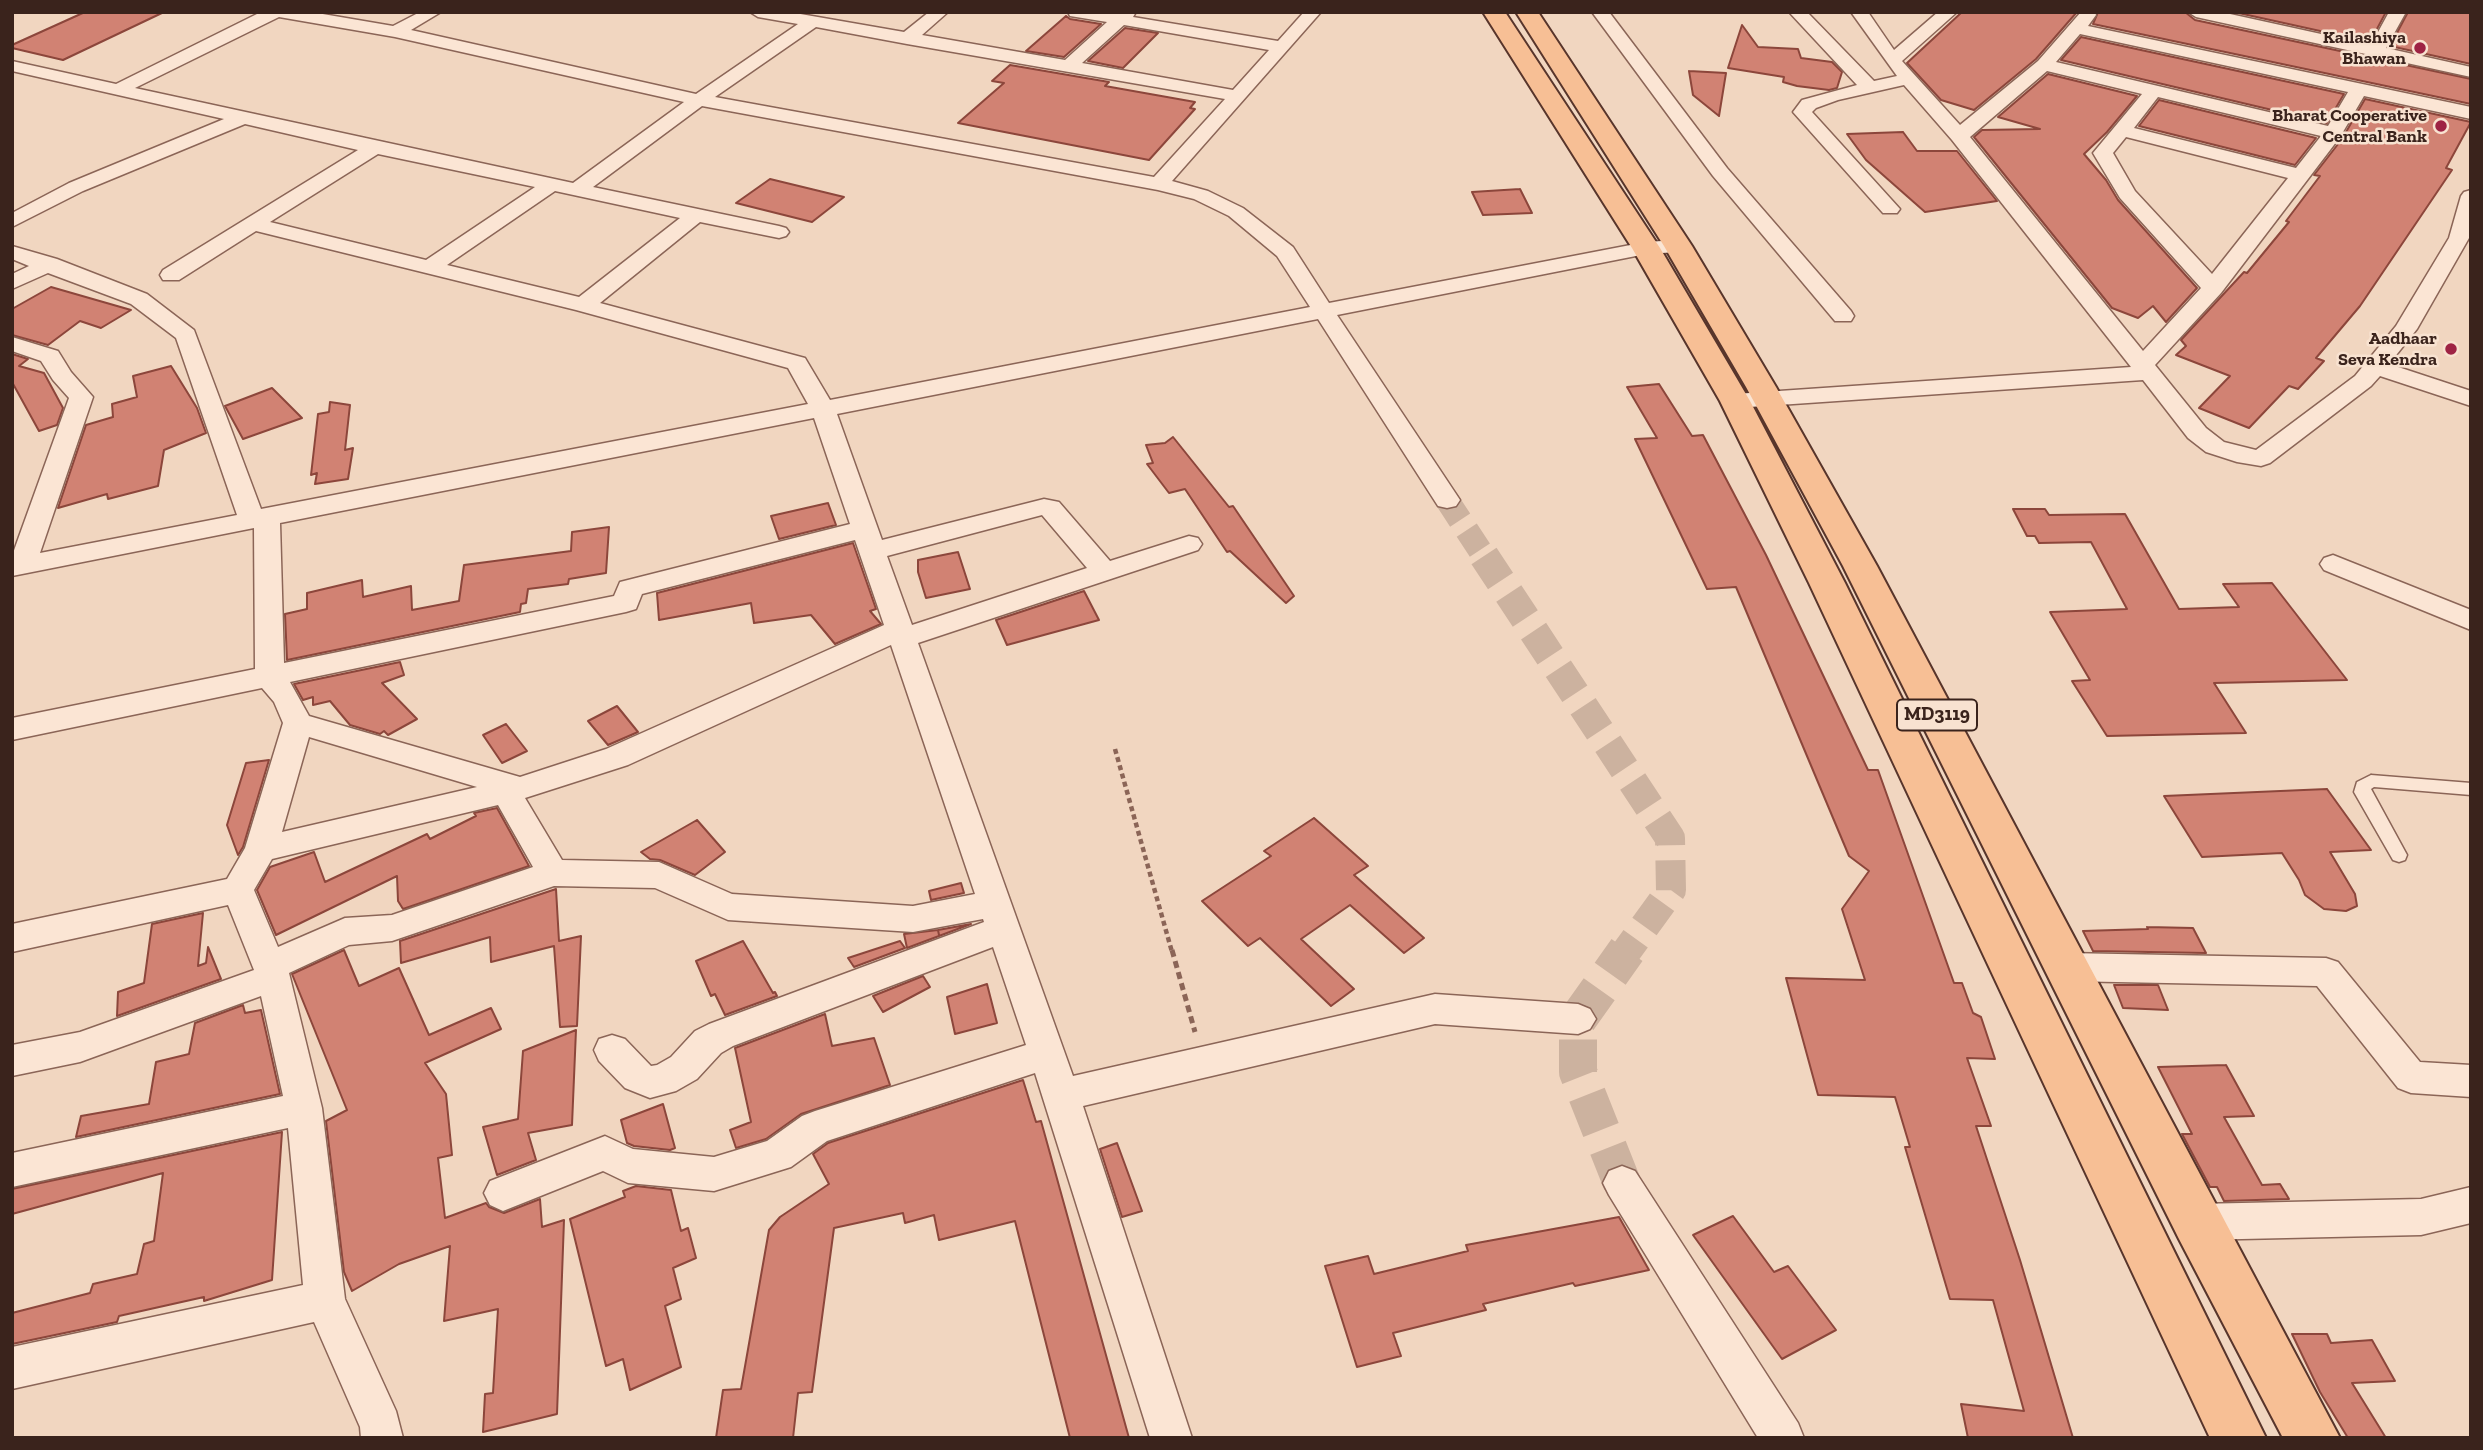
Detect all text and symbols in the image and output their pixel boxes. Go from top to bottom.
place label: Kailashiya Bhawan [2323,27,2406,70]
marker: Kailashiya Bhawan [2412,40,2428,56]
place label: Bharat Cooperative Central Bank [2272,105,2427,148]
marker: Bharat Cooperative Central Bank [2433,118,2449,134]
place label: Aadhaar Seva Kendra [2338,328,2437,370]
marker: Aadhaar Seva Kendra [2443,341,2459,357]
road number: MD3119 [1897,700,1977,730]

